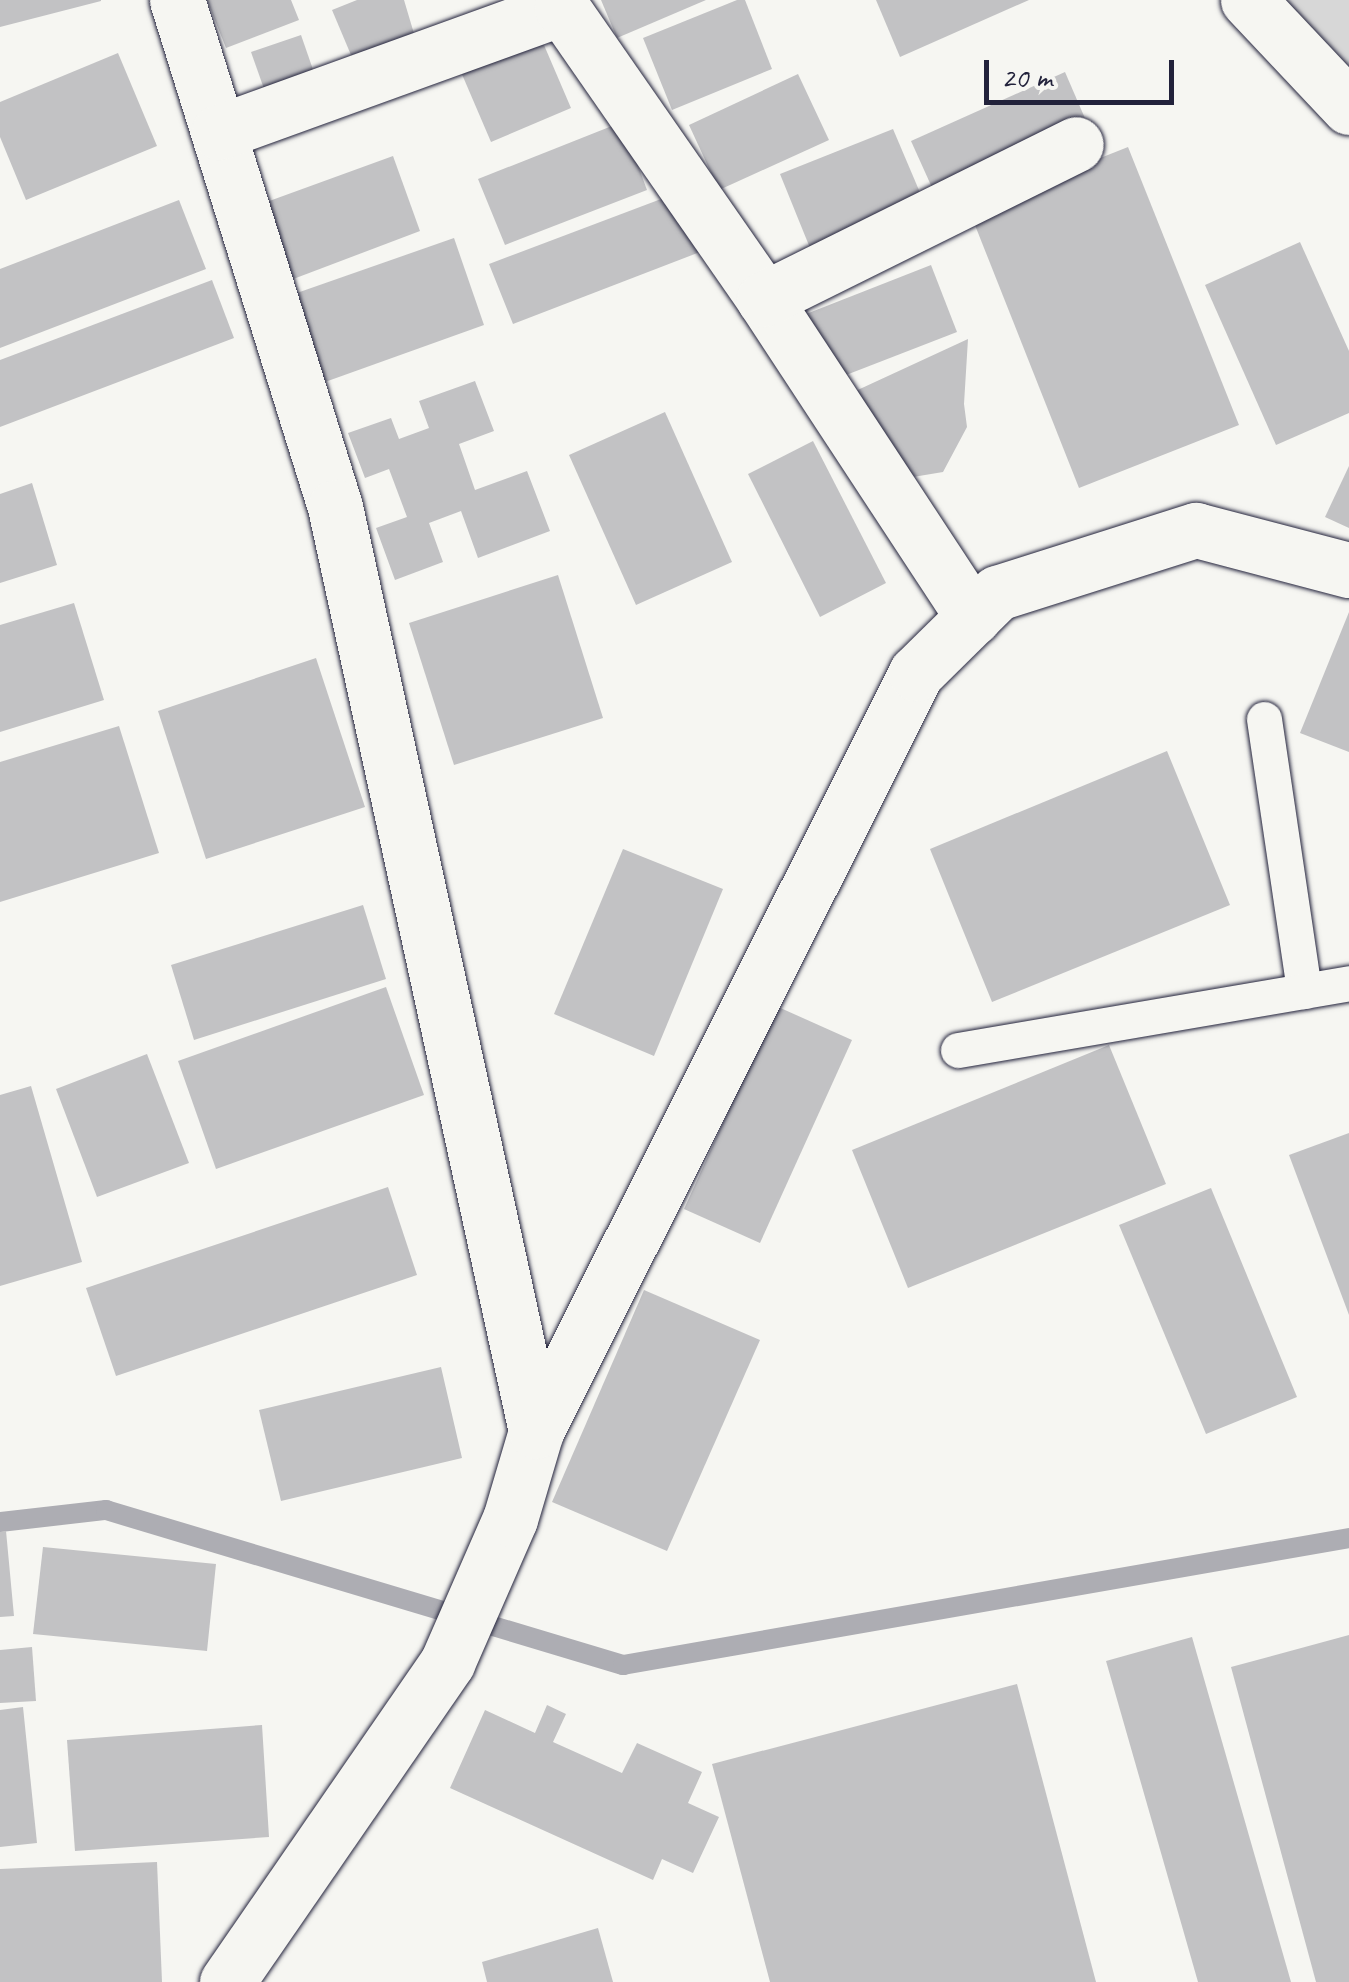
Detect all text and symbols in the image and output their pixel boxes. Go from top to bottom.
scale bar [989,40,1179,102]
text: 20 m [1001,58,1052,96]

